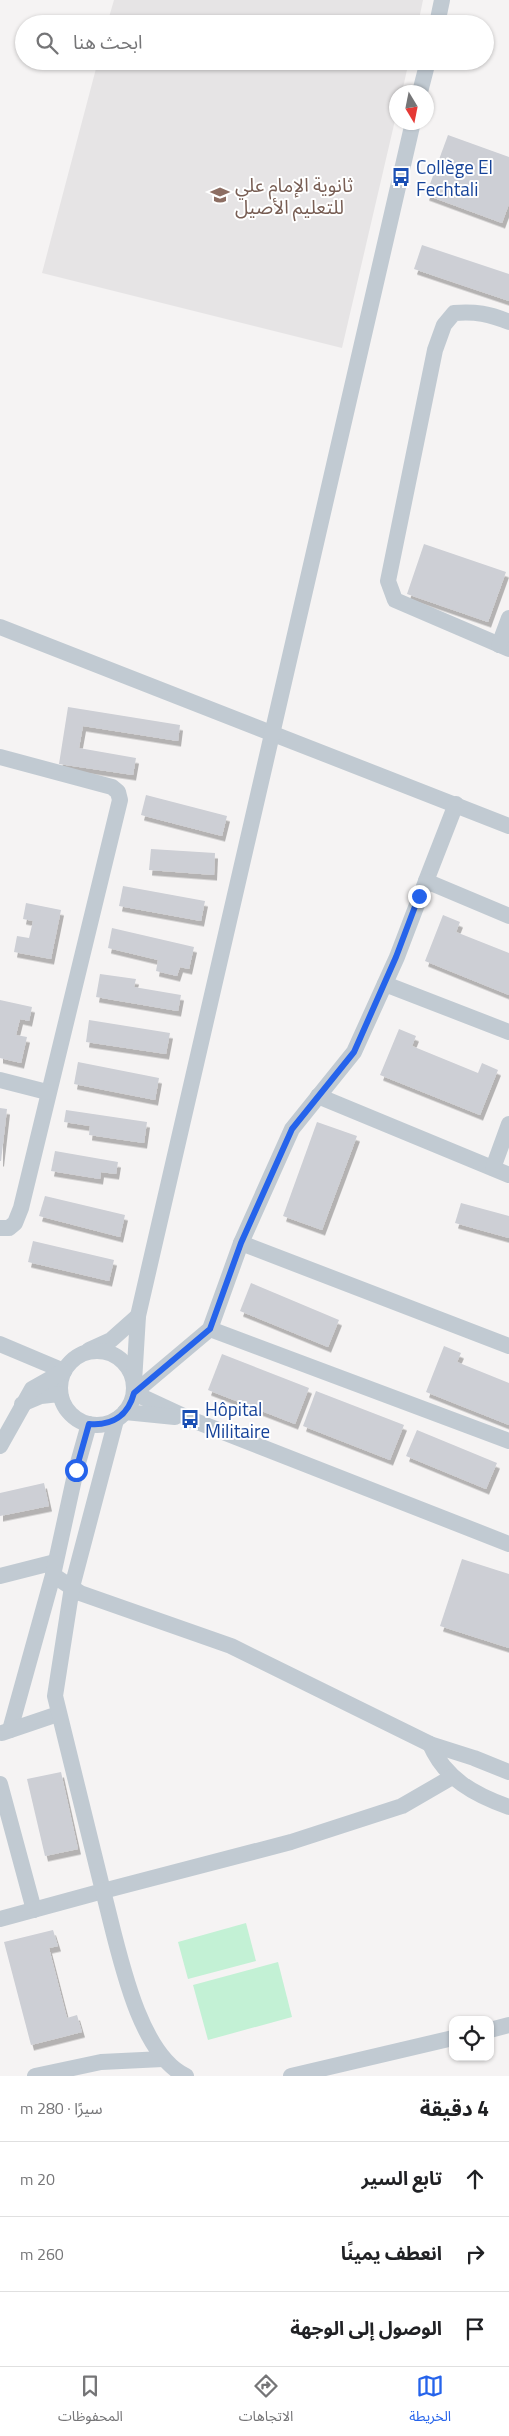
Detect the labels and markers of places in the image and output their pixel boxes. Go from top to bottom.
place label: Collège El Fechtali [416,152,493,203]
bus stop icon: Collège El Fechtali [390,166,412,188]
place label: ثانوية الإمام علي للتعليم الأصيل [235,170,353,222]
school or university icon: ثانوية الإمام علي للتعليم الأصيل [209,184,231,206]
place label: Hôpital Militaire [205,1394,270,1445]
bus stop icon: Hôpital Militaire [179,1408,201,1430]

